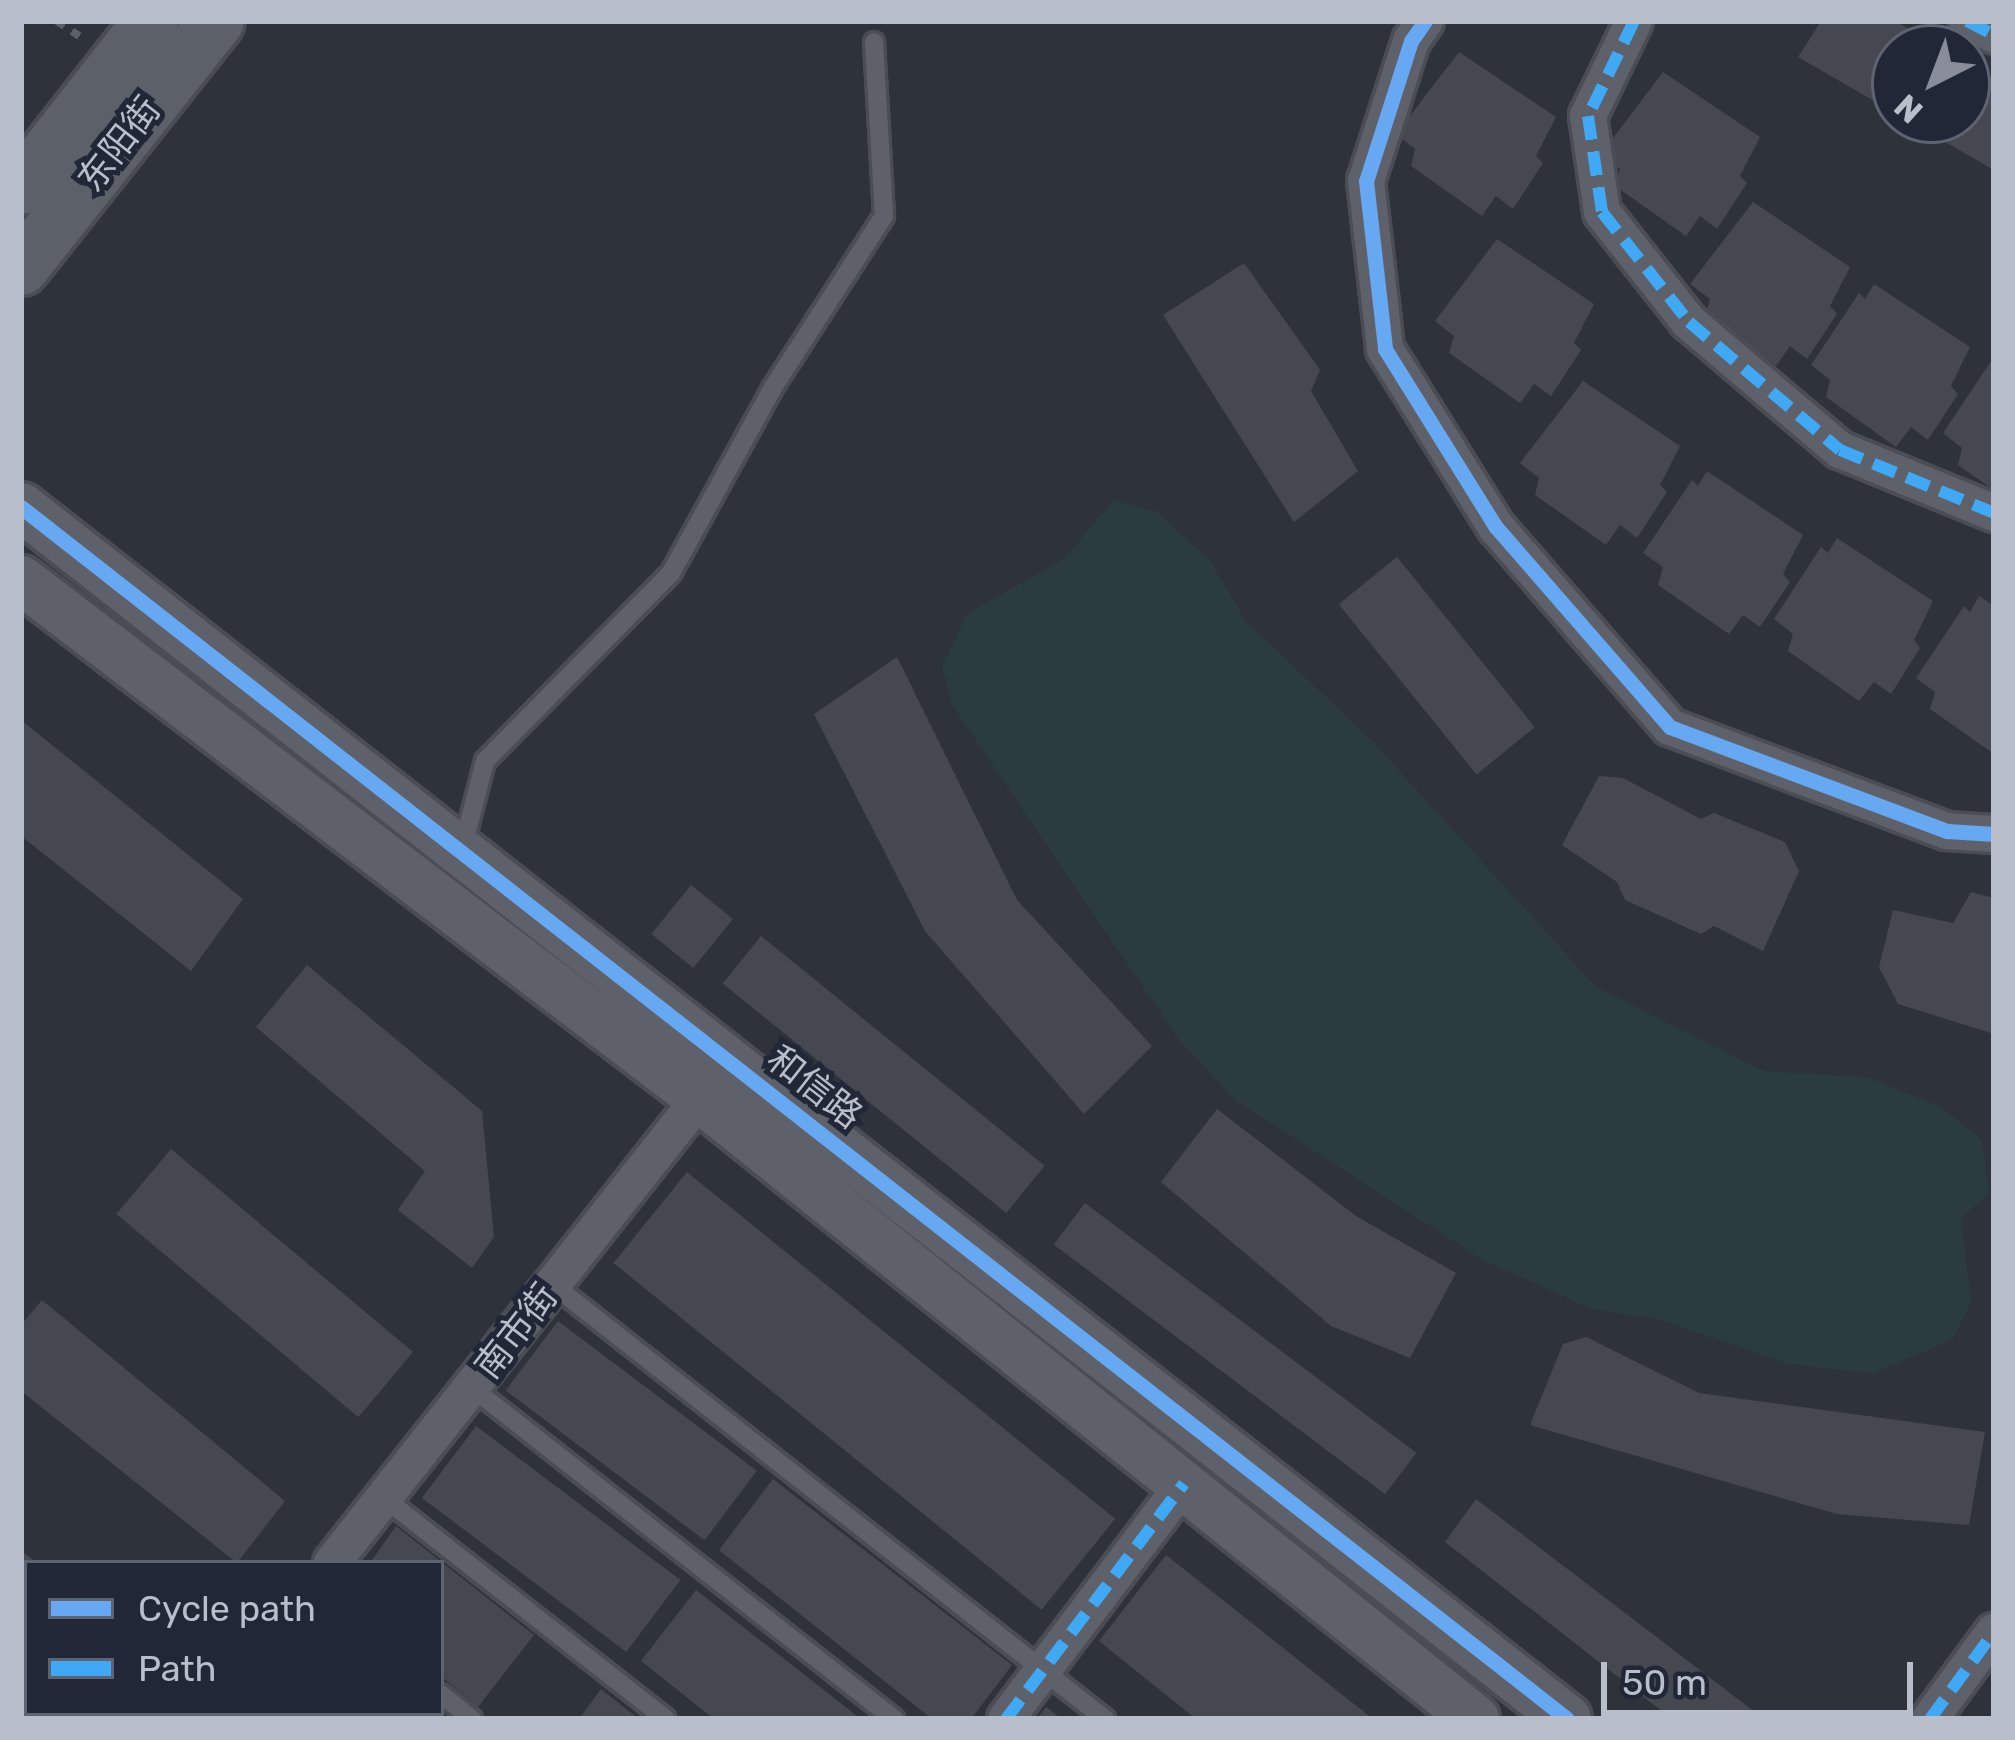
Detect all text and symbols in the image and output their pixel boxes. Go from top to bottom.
north arrow [1871,24,1991,144]
text: N [1887,86,1930,131]
street label: 东阳街 [69,88,169,200]
street label: 和信路 [759,1037,871,1137]
street label: 南市街 [466,1275,566,1387]
legend [24,1560,444,1716]
text: Cycle path [138,1587,316,1630]
scale bar [1607,1638,1919,1712]
text: Path [138,1647,216,1690]
text: 50 m [1622,1661,1707,1704]

